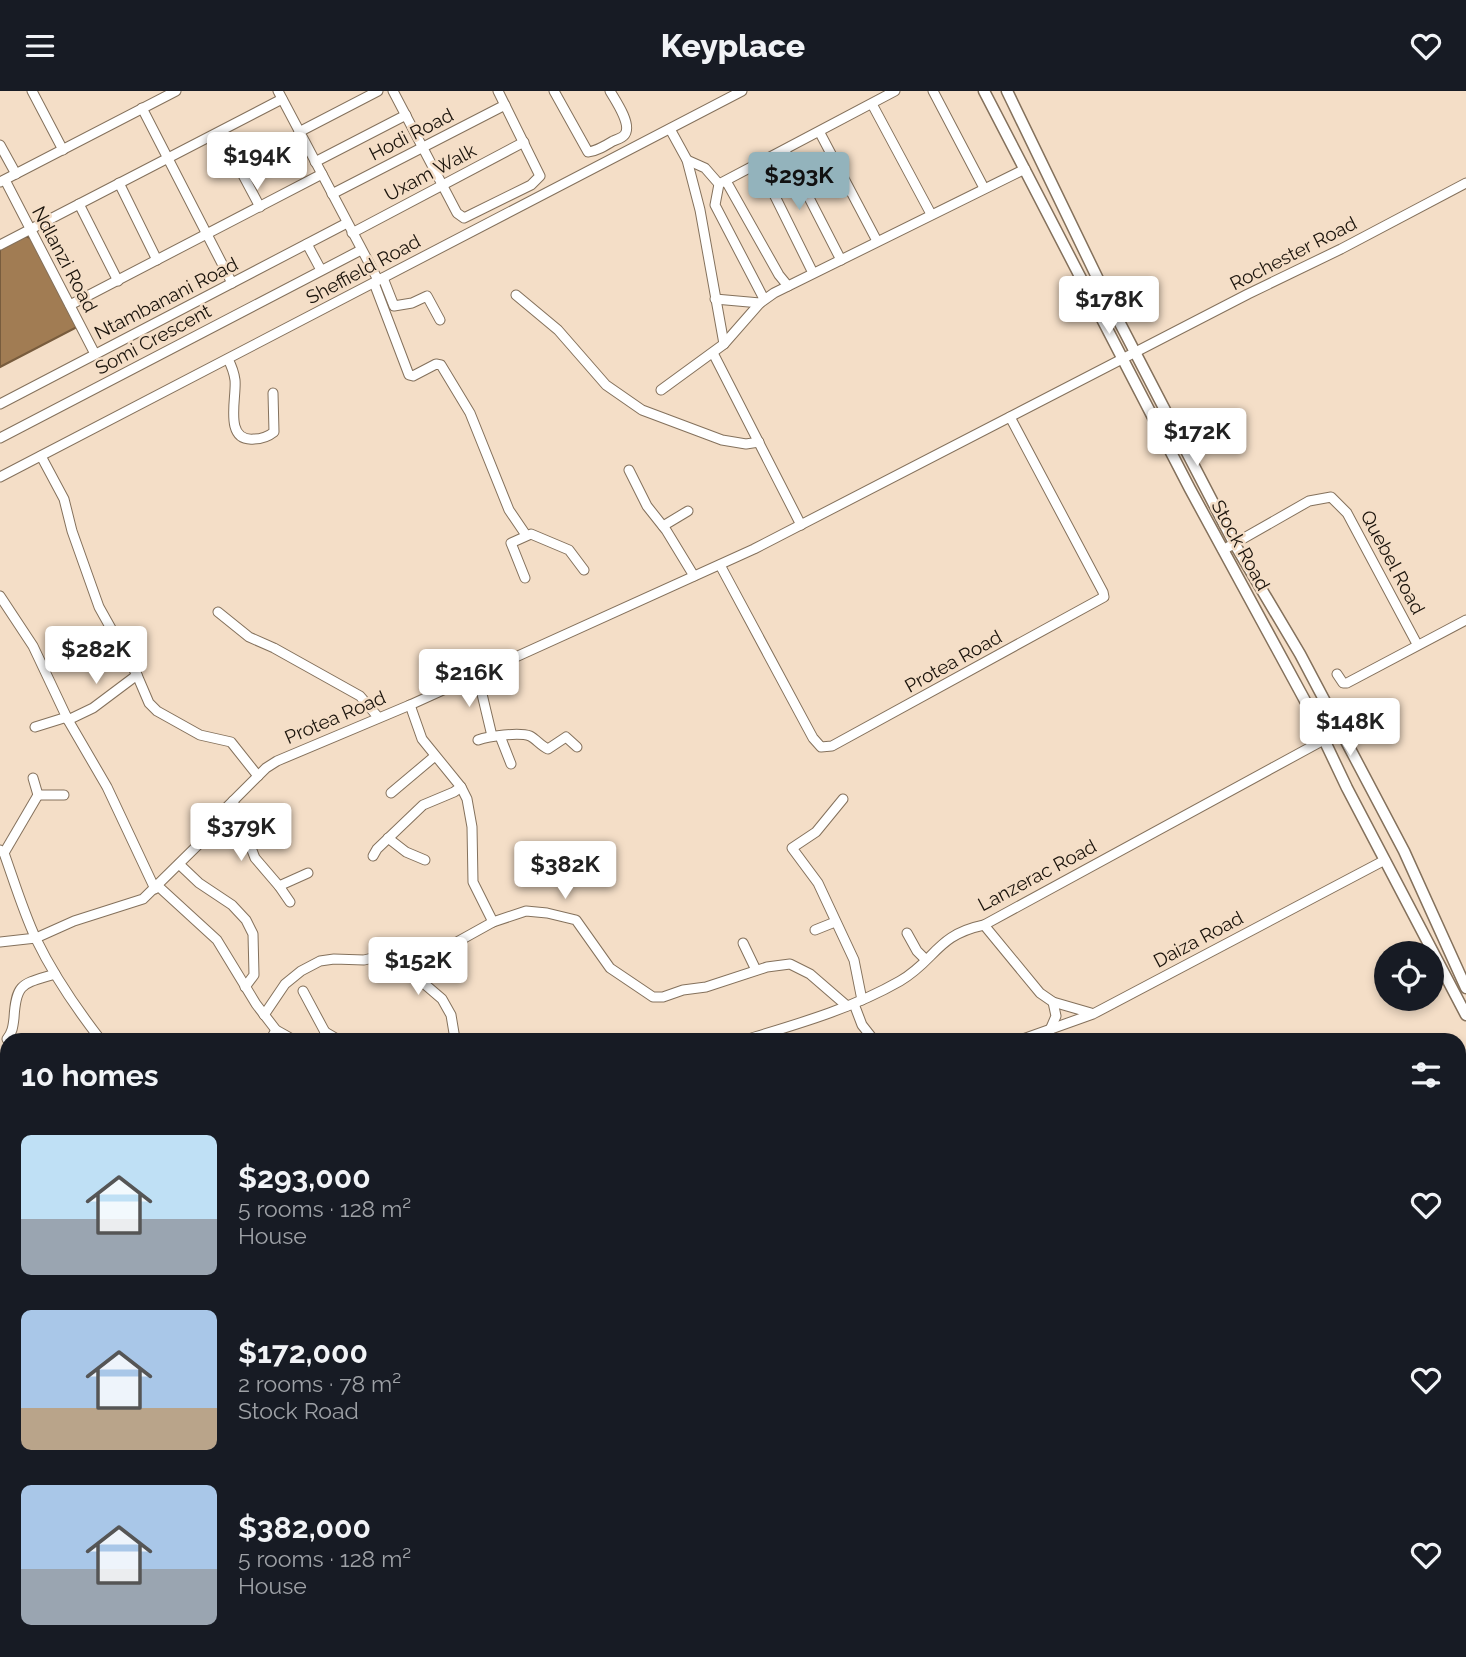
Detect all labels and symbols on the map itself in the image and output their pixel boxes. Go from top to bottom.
street label: Hodi Road [365,103,457,165]
pin: $194K [208,133,306,192]
street label: Uxam Walk [381,139,479,205]
pin: $293K [750,152,848,212]
street label: Ndlanzi Road [28,202,102,316]
street label: Rochester Road [1226,212,1360,294]
street label: Sheffield Road [302,230,424,308]
street label: Ntambanani Road [91,252,241,344]
pin: $178K [1060,277,1158,336]
street label: Somi Crescent [91,299,215,379]
pin: $172K [1148,409,1246,468]
street label: Stock Road [1207,496,1275,594]
street label: Quebel Road [1356,506,1430,618]
street label: Protea Road [901,625,1005,697]
pin: $282K [47,627,145,686]
pin: $216K [420,649,518,709]
street label: Protea Road [281,686,389,748]
pin: $148K [1301,699,1399,758]
pin: $379K [192,803,290,863]
street label: Lanzerac Road [974,835,1100,915]
pin: $382K [516,841,614,901]
street label: Daiza Road [1150,906,1246,972]
pin: $152K [369,937,467,997]

